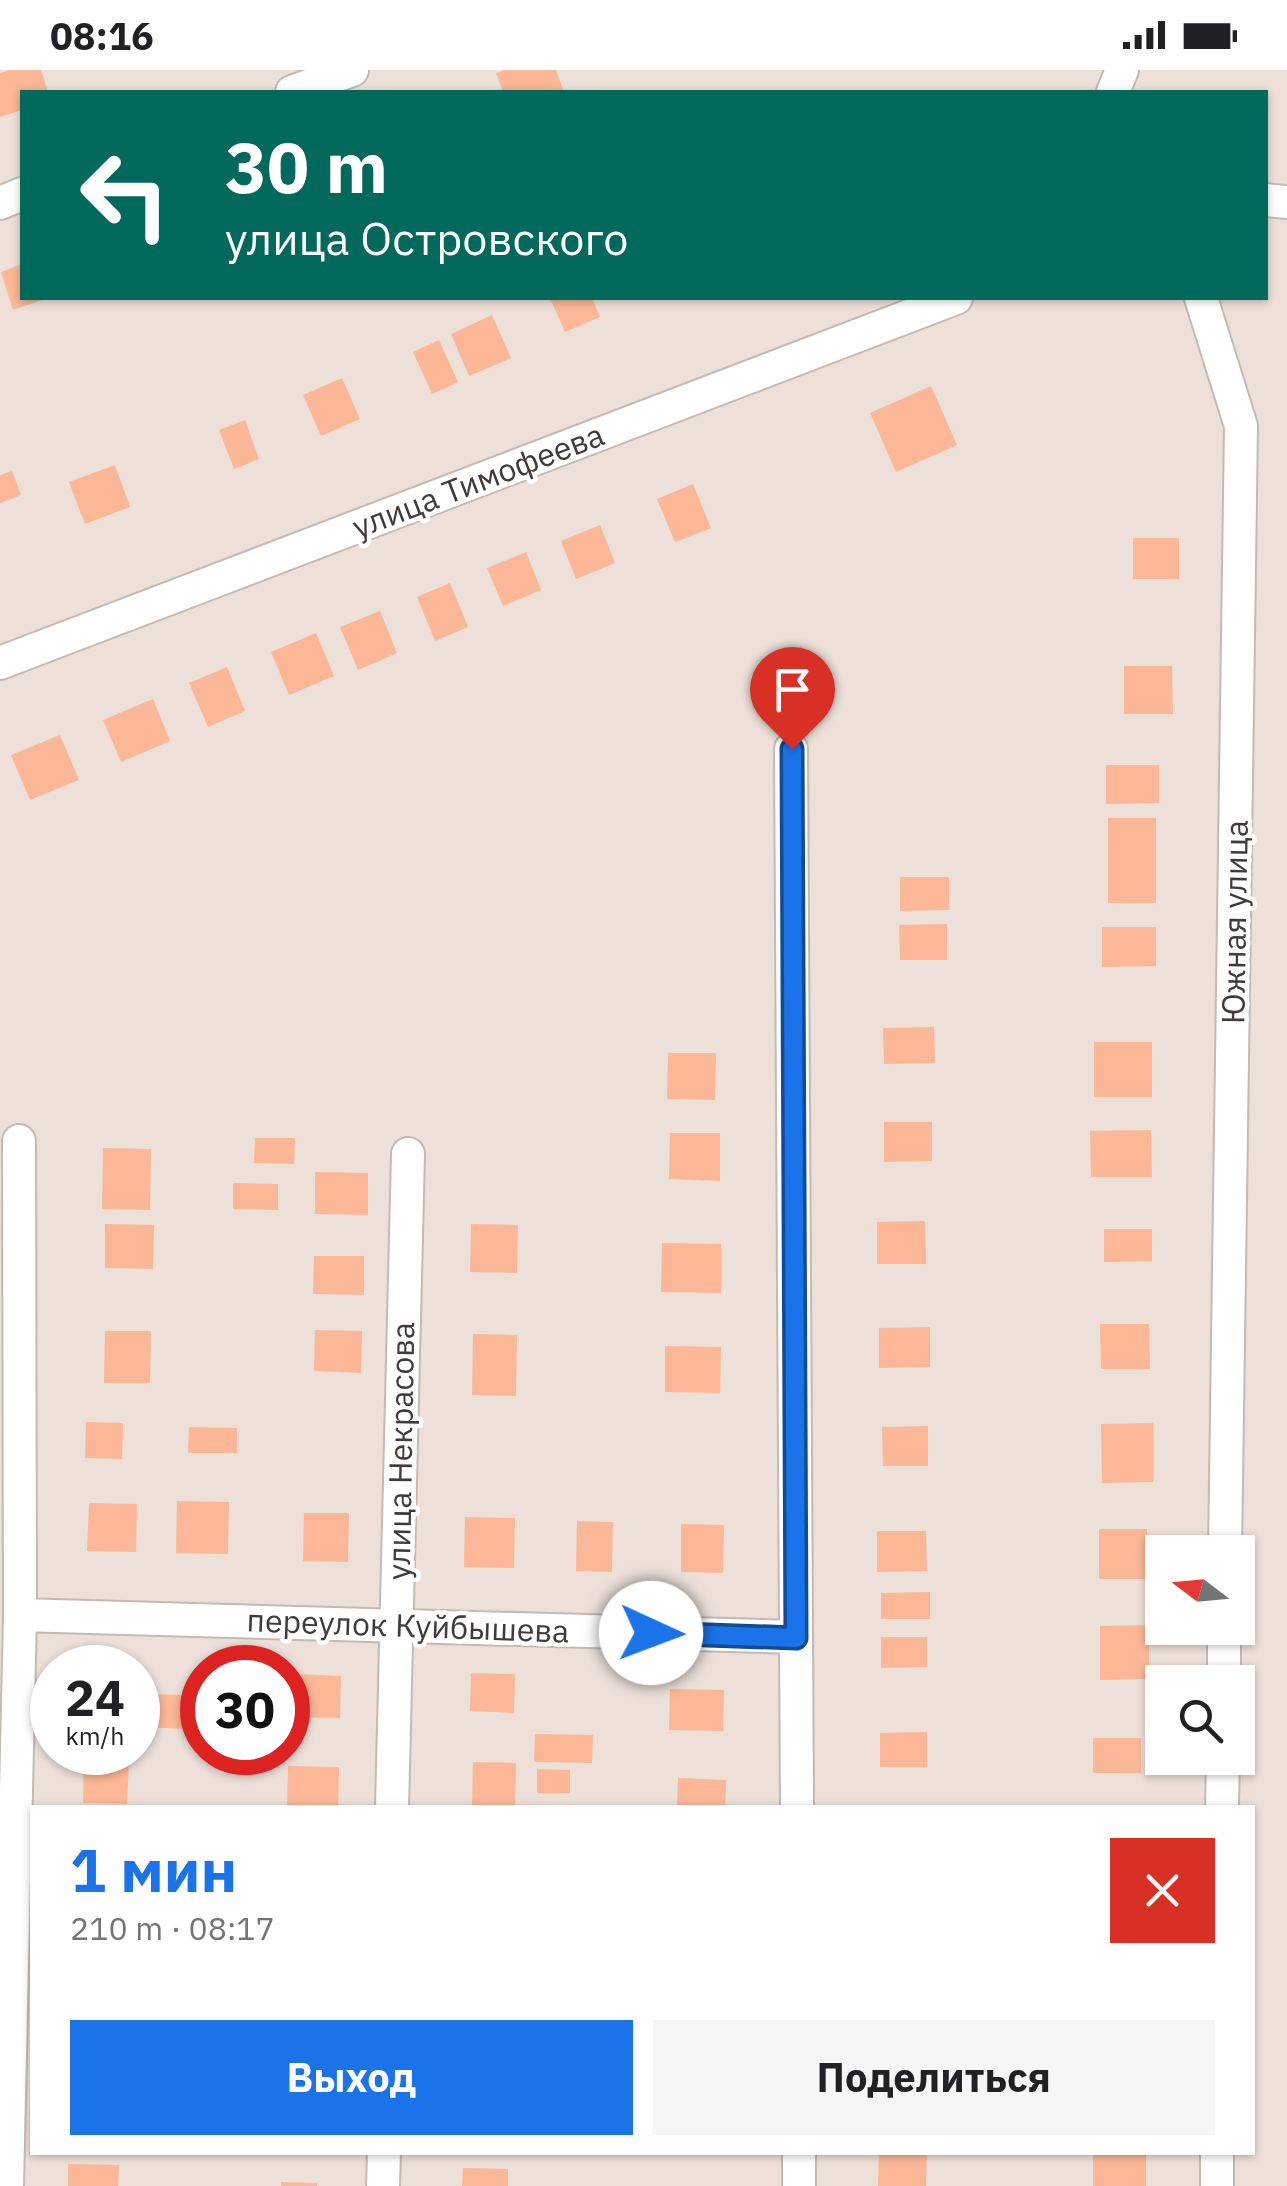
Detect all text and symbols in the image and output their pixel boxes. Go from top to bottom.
text: 08:16 [50,11,154,60]
text: 30 m [225,121,388,212]
icon: left [60,130,190,260]
text: улица Островского [225,209,628,267]
street label: улица Тимофеева [346,413,610,547]
pin [750,647,835,750]
icon: arrive [765,662,820,717]
street label: Южная улица [1211,820,1257,1024]
street label: улица Некрасова [377,1322,423,1580]
north arrow [1145,1535,1255,1645]
map controls [1145,1535,1255,1775]
position arrow [599,1581,703,1685]
street label: переулок Куйбышева [246,1598,570,1652]
speed limit sign: 30 [180,1645,310,1775]
text: 24 [65,1665,125,1730]
button: search [1145,1665,1255,1775]
text: km/h [66,1719,124,1752]
text: 1 мин [70,1830,237,1909]
button: close [1110,1838,1215,1943]
text: 210 m · 08:17 [70,1907,275,1949]
button: Выход [70,2020,633,2135]
button: Поделиться [653,2020,1215,2135]

